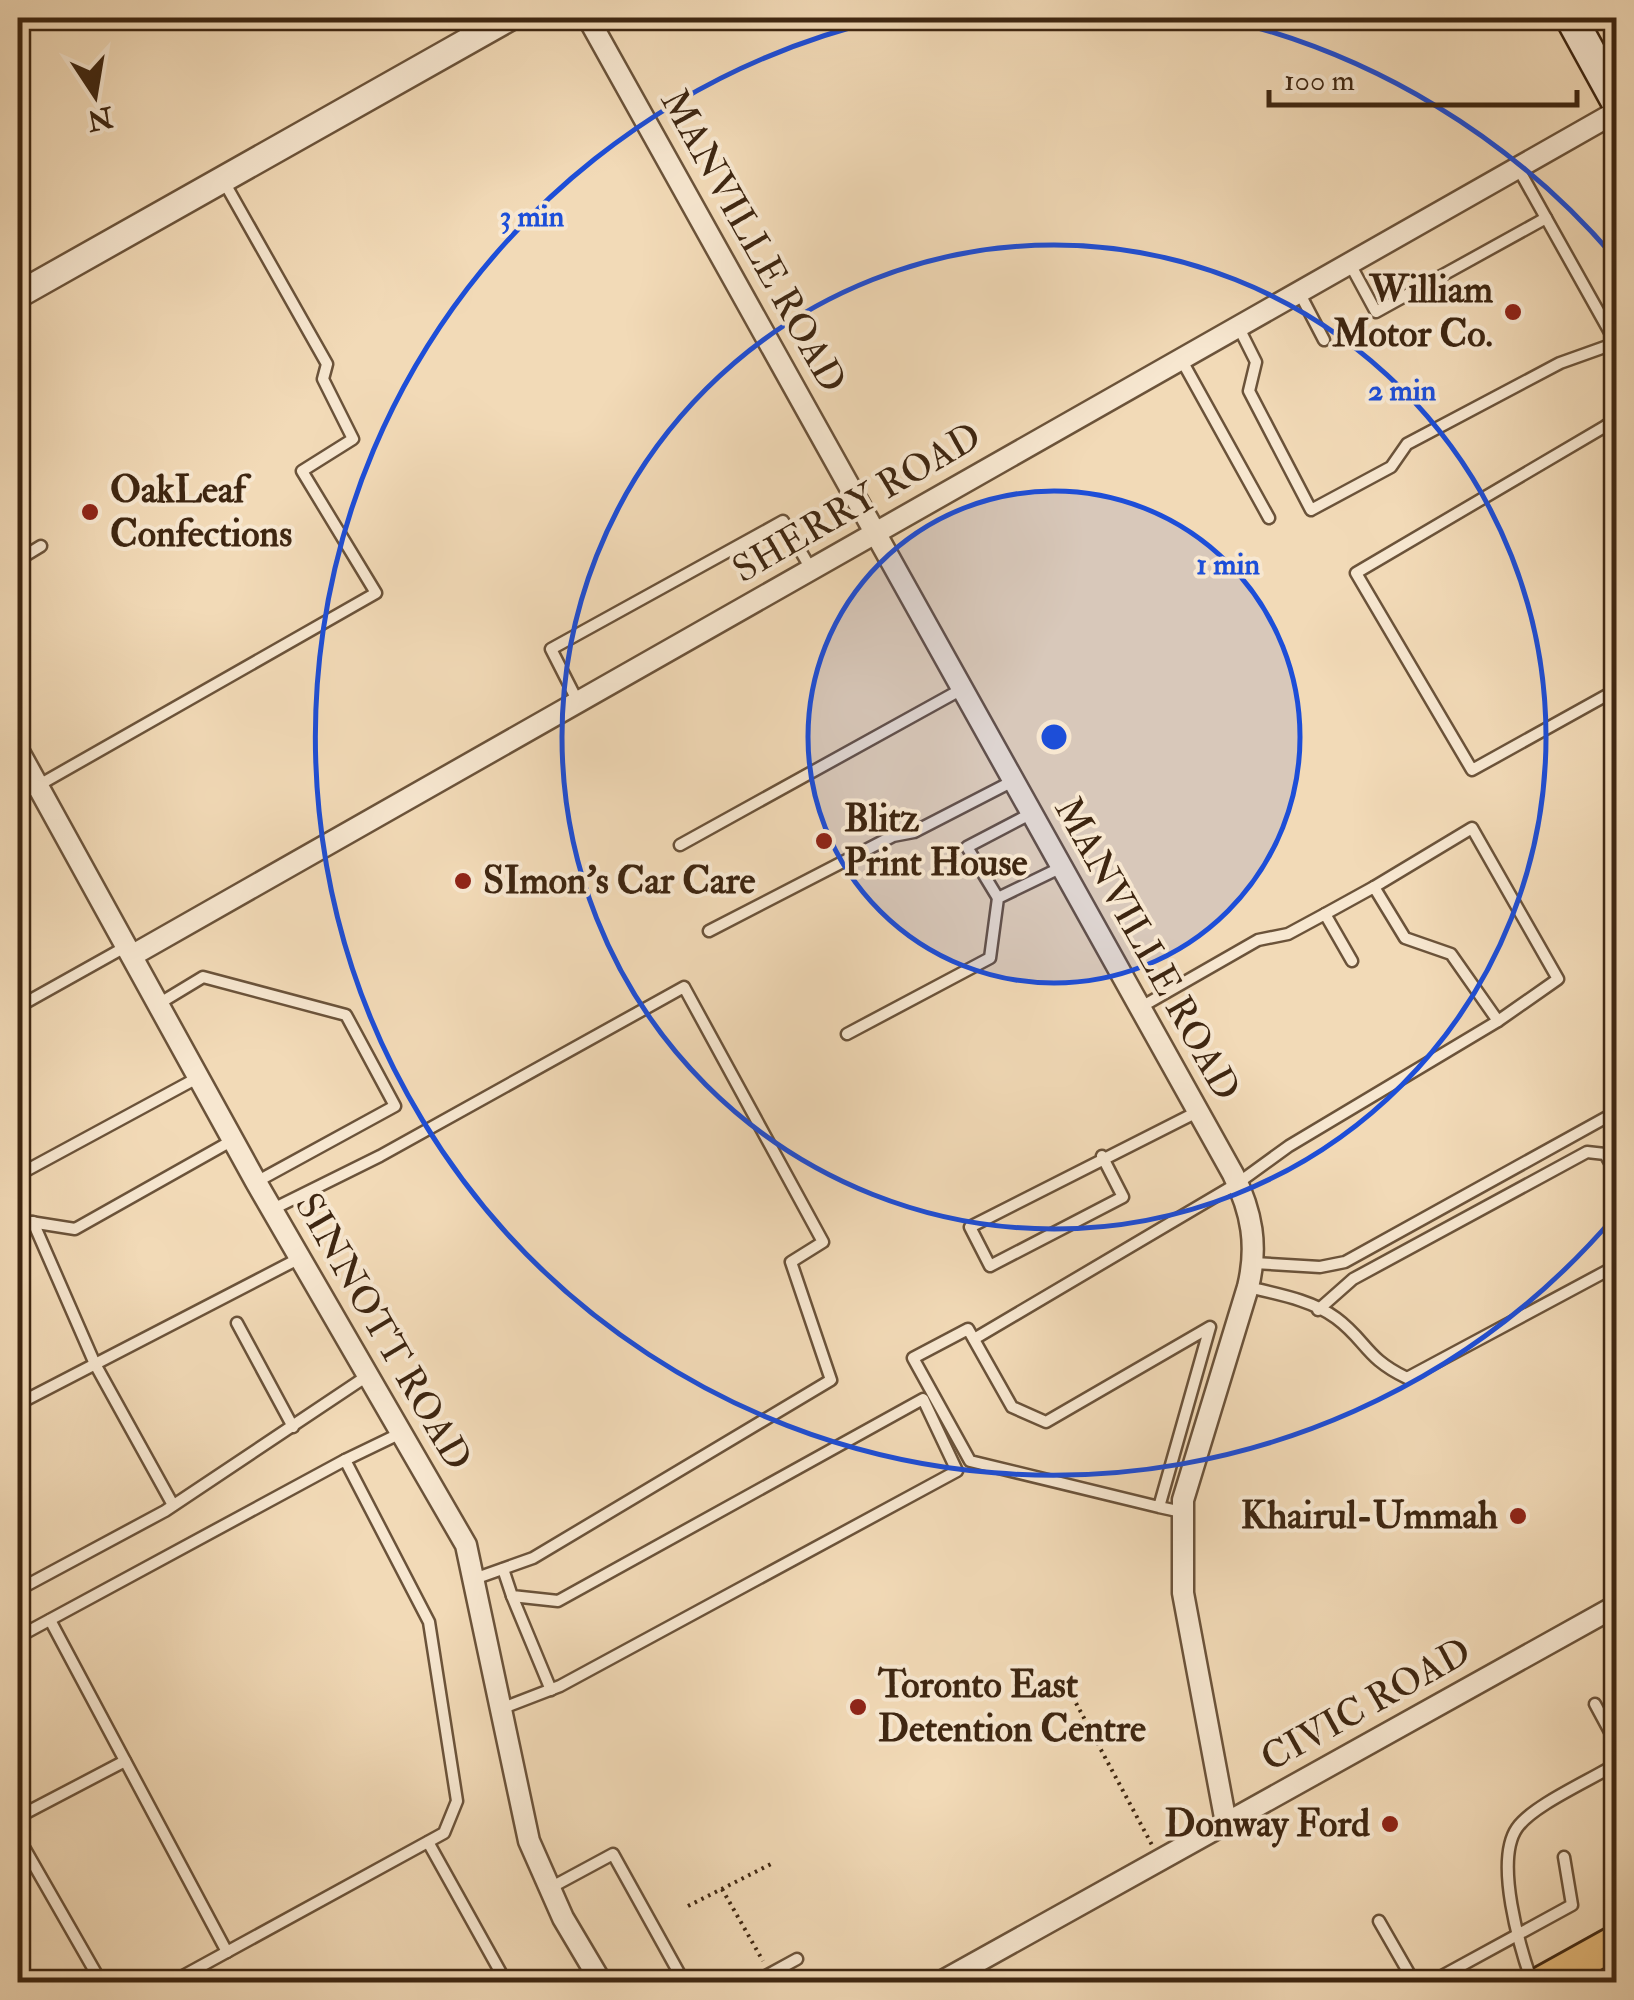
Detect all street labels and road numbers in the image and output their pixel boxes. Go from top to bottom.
street label: MANVILLE ROAD [650,81,856,401]
street label: SHERRY ROAD [724,412,990,594]
street label: MANVILLE ROAD [1044,789,1250,1109]
street label: SINNOTT ROAD [284,1185,482,1479]
street label: CIVIC ROAD [1253,1628,1479,1782]

